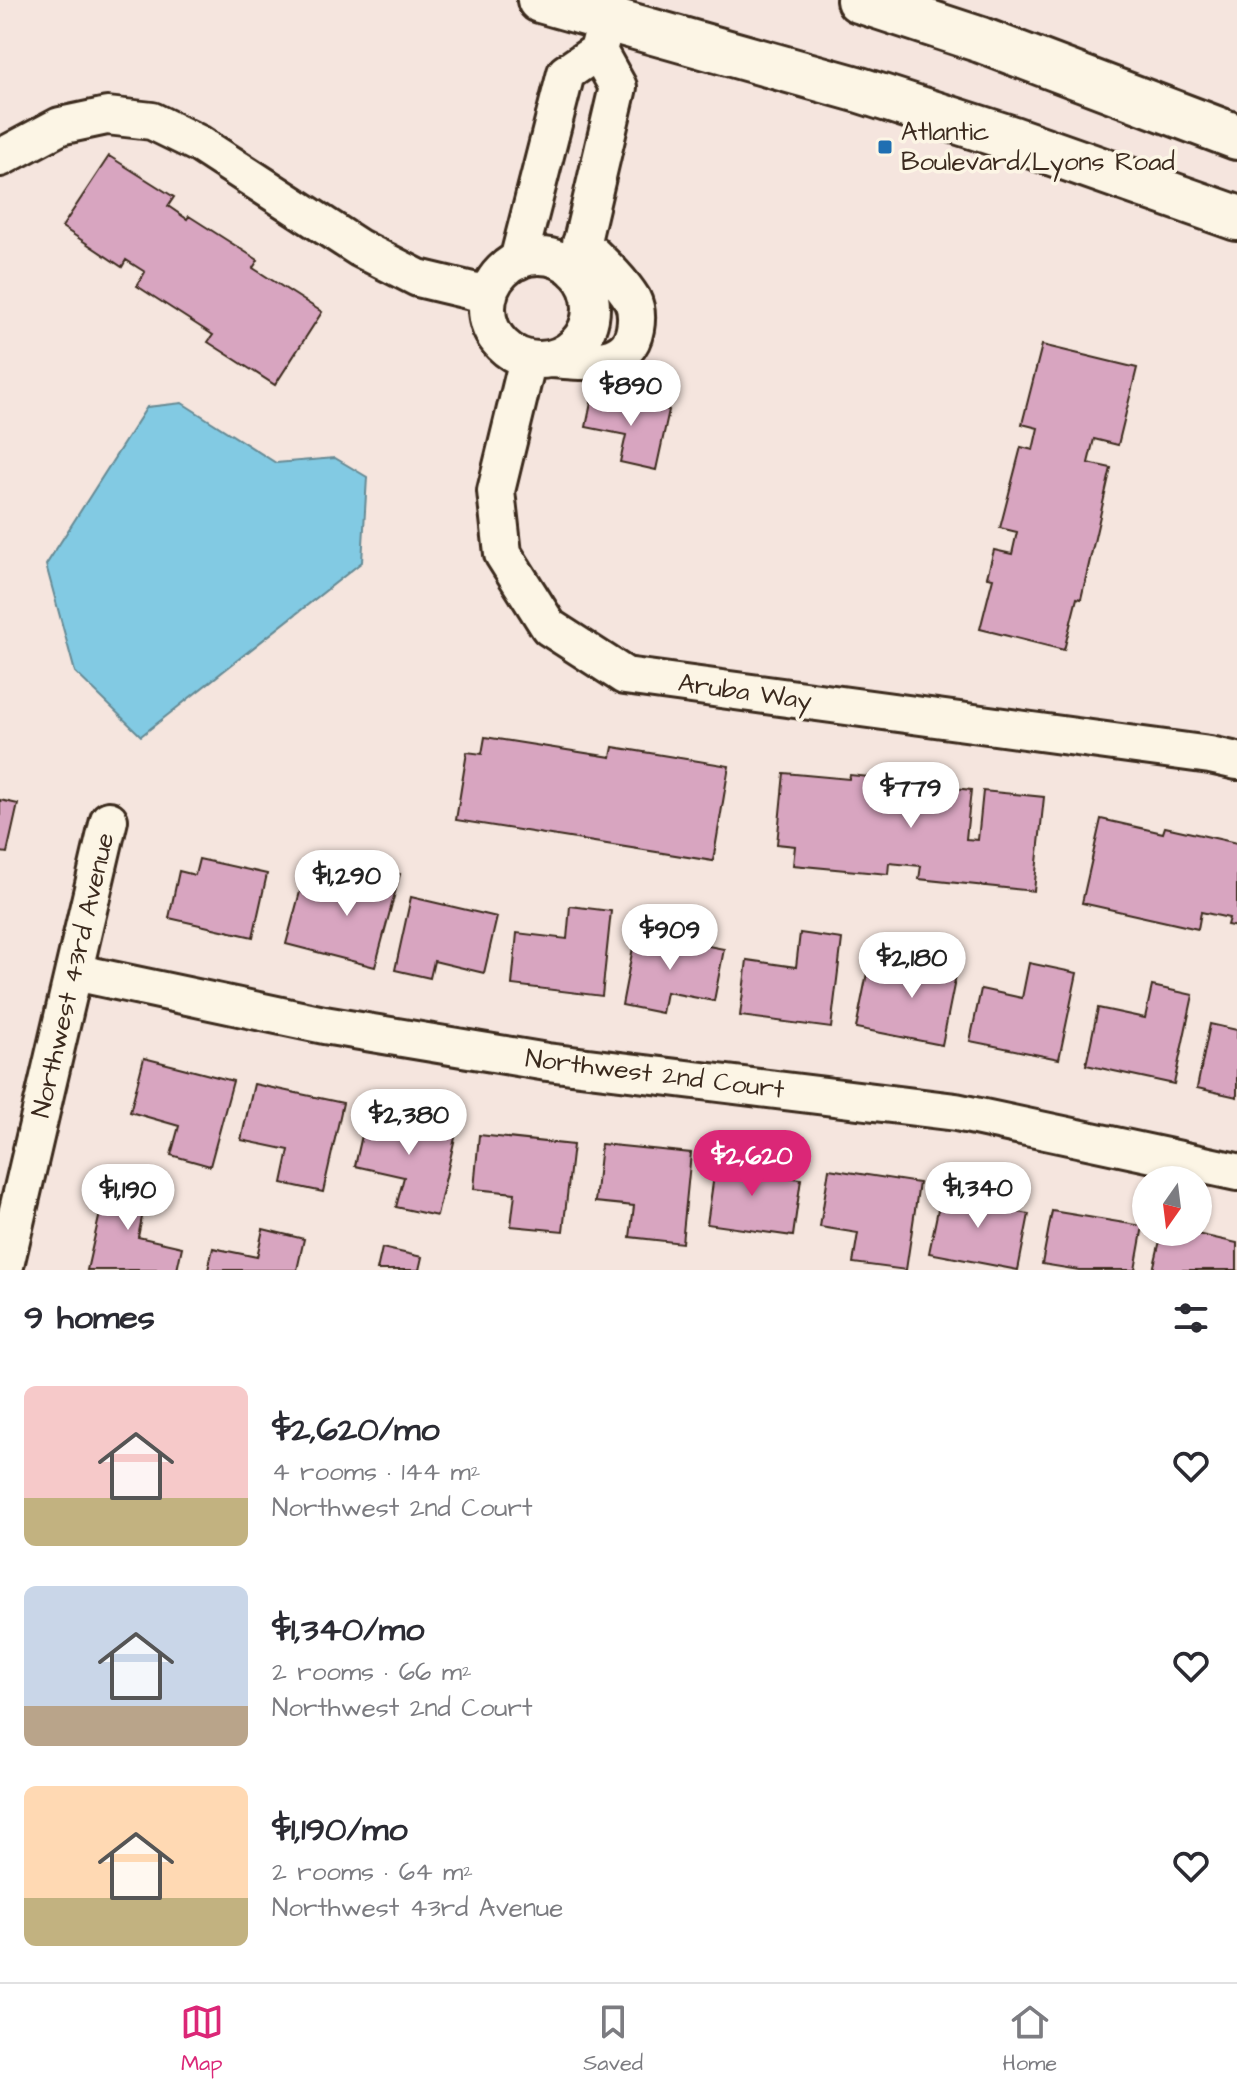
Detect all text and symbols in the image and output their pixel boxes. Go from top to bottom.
place label: Atlantic Boulevard/Lyons Road [901,114,1175,182]
marker: Atlantic Boulevard/Lyons Road [876,138,894,156]
pin: $890 [584,360,678,428]
text: $890 [600,368,662,404]
street label: Aruba Way [676,665,814,721]
pin: $779 [864,762,958,830]
text: $779 [880,770,942,806]
street label: Northwest 43rd Avenue [23,829,123,1121]
pin: $1,290 [282,850,412,918]
text: $1,290 [313,858,381,894]
pin: $909 [623,904,717,972]
text: $909 [640,912,700,948]
pin: $2,180 [847,932,977,1000]
text: $2,180 [877,940,947,976]
street label: Northwest 2nd Court [524,1040,787,1108]
pin: $2,380 [344,1089,474,1157]
text: $2,380 [369,1097,449,1133]
pin: $2,620 [687,1130,817,1198]
text: $2,620 [711,1138,793,1174]
pin: $1,340 [913,1162,1043,1230]
pin: $1,190 [63,1164,193,1232]
north arrow [1132,1166,1212,1246]
map controls [1132,1166,1212,1246]
text: $1,340 [943,1170,1013,1206]
text: $1,190 [100,1172,156,1208]
text: 9 homes [24,1294,155,1342]
icon: filters [1169,1296,1213,1340]
text: $2,620/mo [272,1406,440,1454]
icon: home [88,1418,184,1514]
icon: heart [1169,1444,1213,1488]
text: 4 rooms · 144 m² [272,1454,481,1490]
text: Northwest 2nd Court [272,1490,532,1526]
text: $1,340/mo [272,1606,424,1654]
icon: home [88,1618,184,1714]
icon: heart [1169,1644,1213,1688]
text: 2 rooms · 66 m² [272,1654,472,1690]
text: Northwest 2nd Court [272,1690,532,1726]
text: $1,190/mo [272,1806,408,1854]
icon: home [88,1818,184,1914]
icon: heart [1169,1844,1213,1888]
text: 2 rooms · 64 m² [272,1854,473,1890]
text: Northwest 43rd Avenue [272,1890,563,1926]
tab: Map [180,2000,224,2079]
tab: Saved [583,2000,643,2079]
tab: Home [1003,2000,1057,2079]

